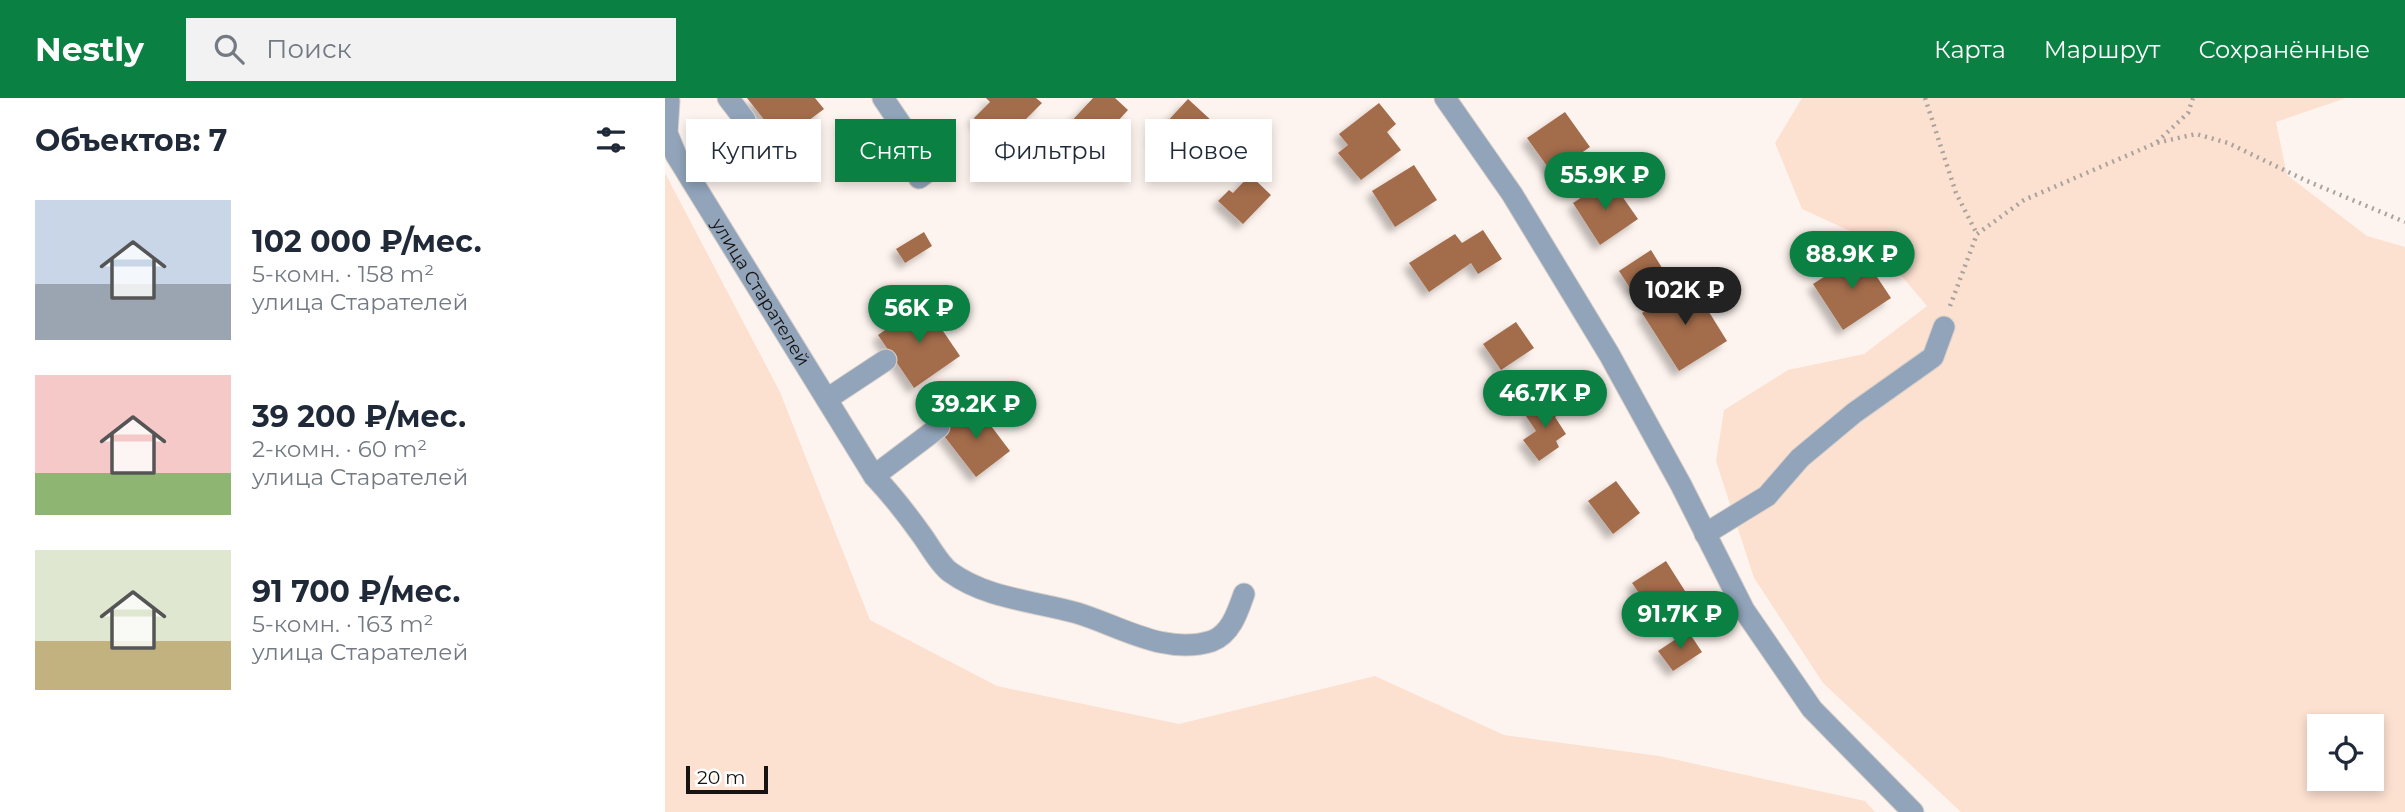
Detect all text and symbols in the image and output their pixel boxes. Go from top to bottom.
search box [186,18,676,81]
text: Nestly [35,29,144,69]
icon: search [210,30,248,68]
text: Поиск [266,33,352,65]
text: Карта [1934,35,2006,64]
text: Маршрут [2044,35,2160,64]
text: Сохранённые [2198,35,2370,64]
chip: Купить [686,119,821,182]
chip: Снять [835,119,956,182]
chip: Фильтры [970,119,1131,182]
chip: Новое [1145,119,1272,182]
icon: filters [592,121,630,159]
text: Объектов: 7 [35,122,227,159]
pin: 55.9K ₽ [1540,152,1670,212]
text: 55.9K ₽ [1560,161,1650,189]
street label: улица Старателей [706,213,814,370]
text: 102 000 ₽/мес. [252,223,482,260]
icon: home [91,228,175,312]
pin: 88.9K ₽ [1787,232,1917,291]
text: 88.9K ₽ [1806,240,1898,268]
text: 5-комн. · 158 m² [252,260,434,288]
pin: 102K ₽ [1628,268,1742,327]
text: 102K ₽ [1645,276,1725,304]
pin: 56K ₽ [870,286,968,345]
text: улица Старателей [252,288,468,316]
text: 56K ₽ [884,294,954,322]
pin: 46.7K ₽ [1480,370,1610,430]
text: 46.7K ₽ [1499,379,1591,407]
pin: 39.2K ₽ [911,382,1041,441]
text: 39.2K ₽ [931,390,1021,418]
text: 39 200 ₽/мес. [252,398,466,435]
icon: home [91,403,175,487]
text: 2-комн. · 60 m² [252,435,427,463]
text: улица Старателей [252,463,468,491]
text: 91 700 ₽/мес. [252,573,460,610]
icon: home [91,578,175,662]
pin: 91.7K ₽ [1615,592,1745,651]
text: 91.7K ₽ [1638,600,1722,628]
text: 5-комн. · 163 m² [252,610,433,638]
text: улица Старателей [252,638,468,666]
map controls [2307,714,2384,791]
button: locate [2307,714,2384,791]
scale bar [686,763,768,795]
text: 20 m [697,766,745,789]

